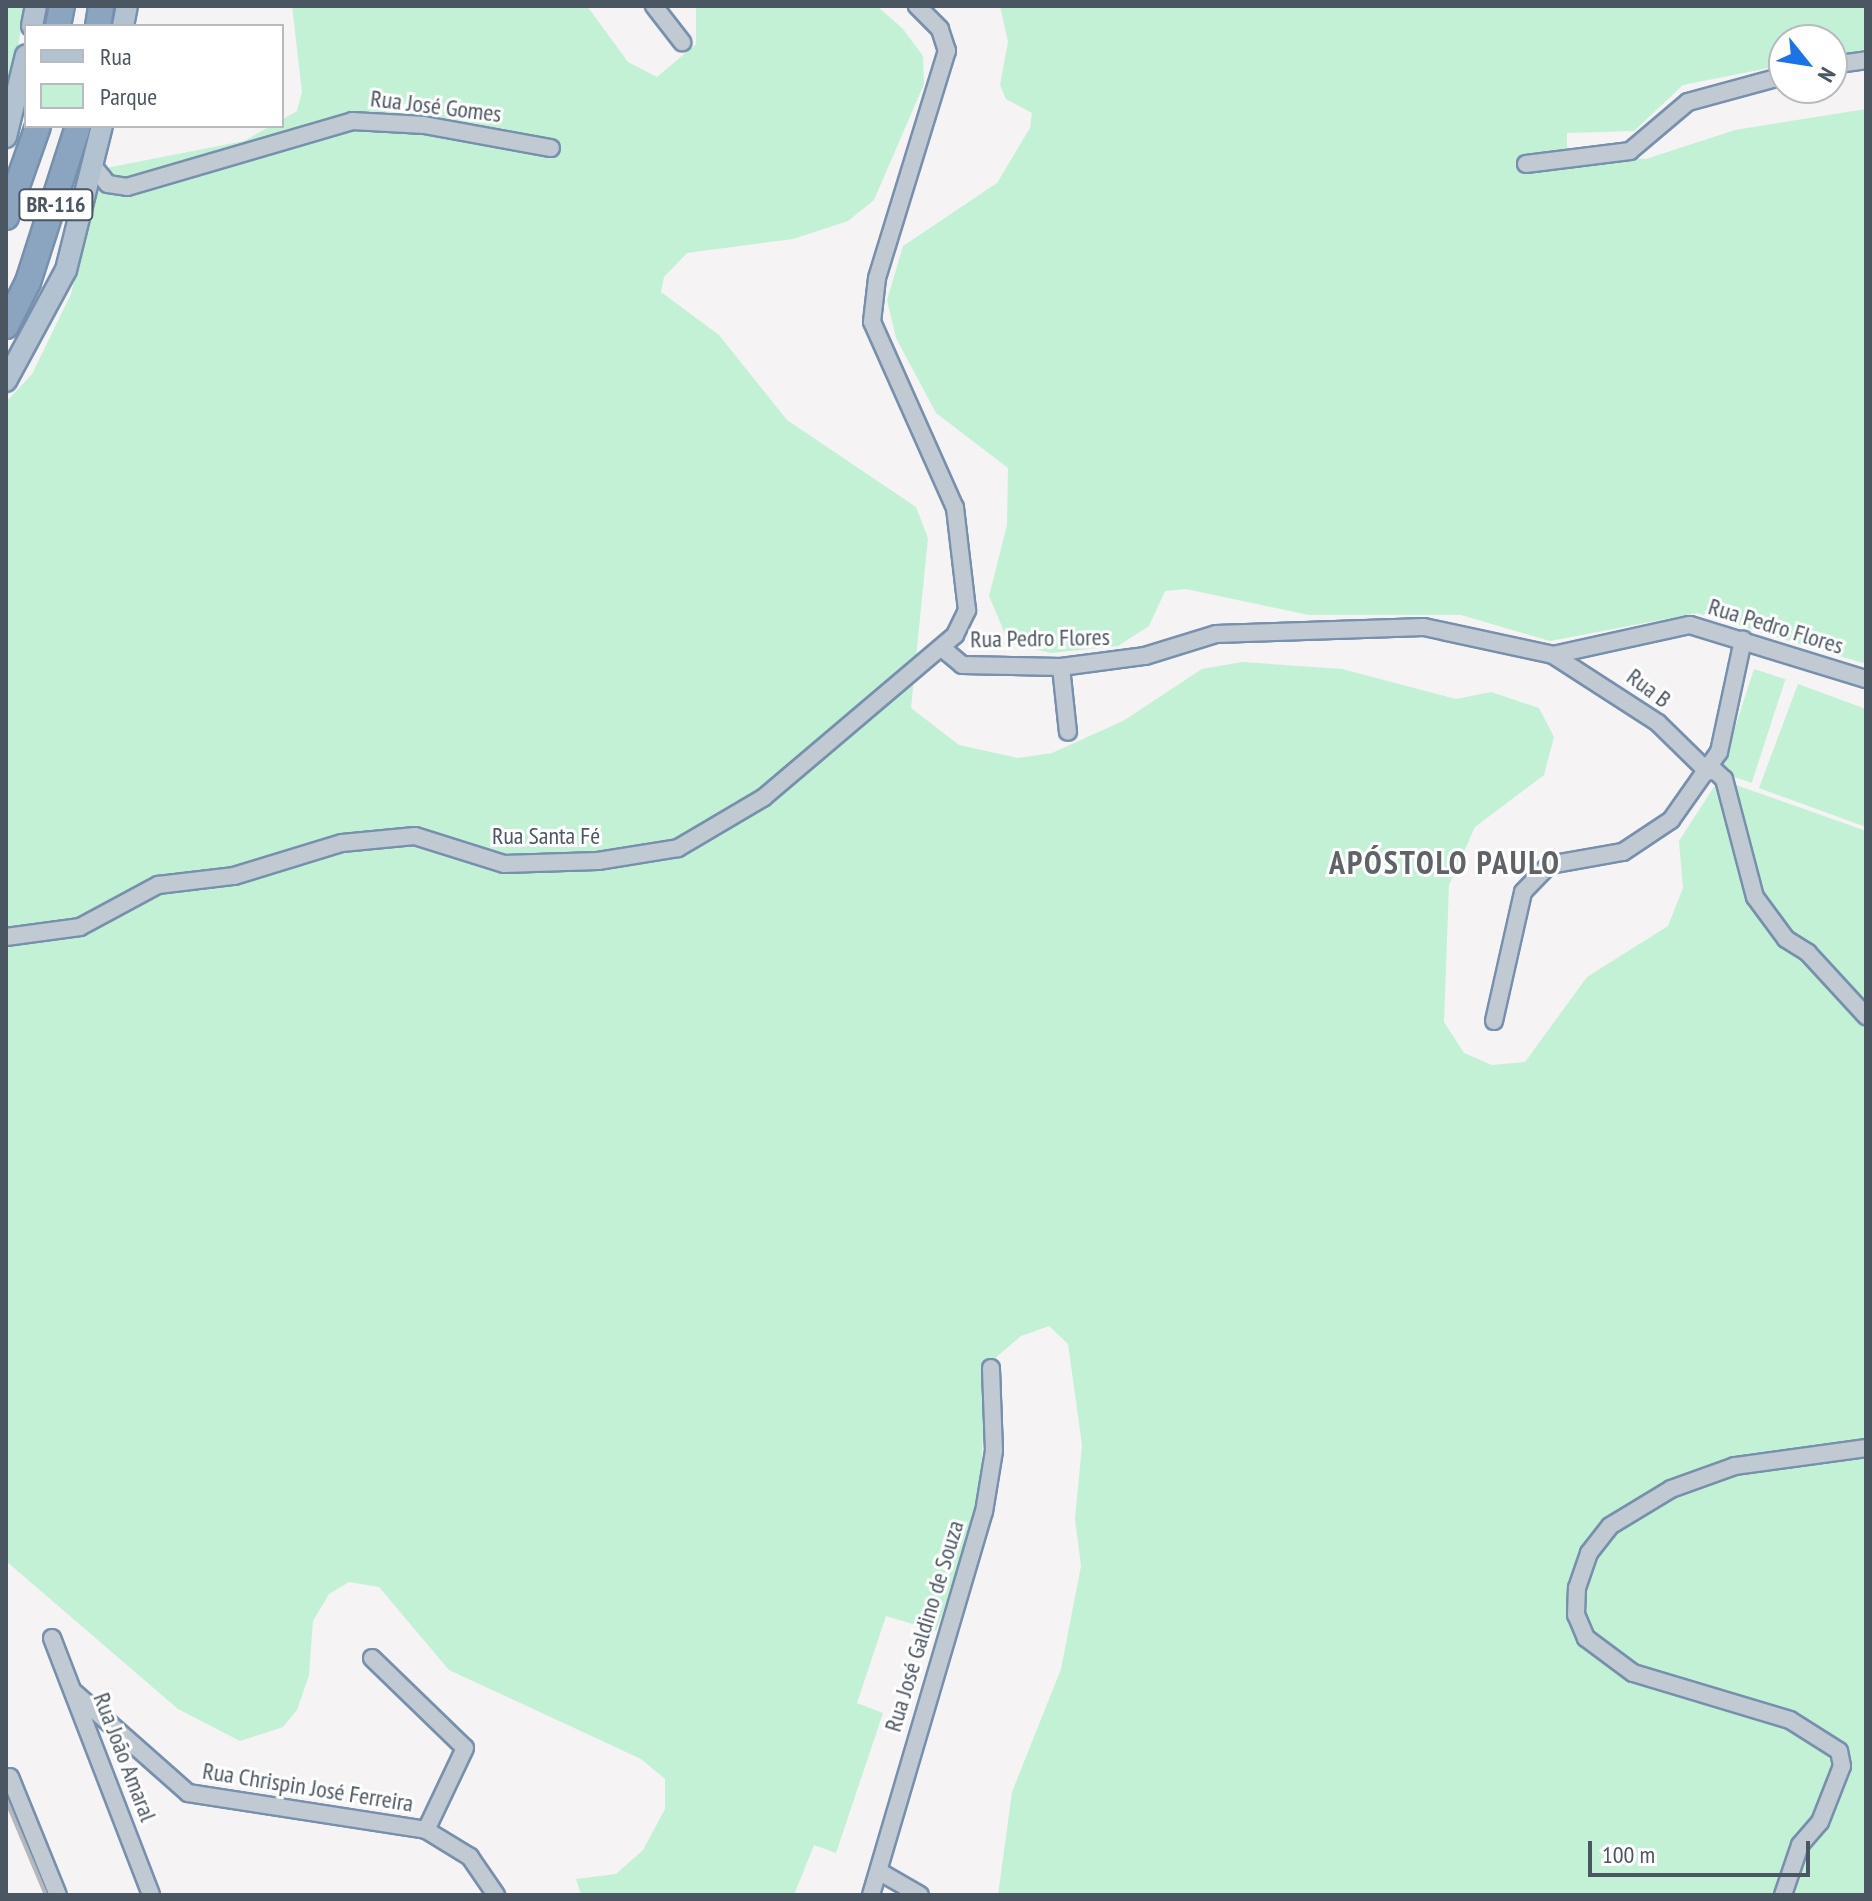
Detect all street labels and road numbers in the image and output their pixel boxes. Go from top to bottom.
street label: Rua José Gomes [369,84,503,128]
road number: BR-116 [18,187,94,223]
street label: Rua Pedro Flores [1705,592,1847,660]
street label: Rua Pedro Flores [970,622,1110,654]
street label: Rua B [1621,662,1677,714]
street label: Rua Santa Fé [492,822,600,850]
street label: Rua José Galdino de Souza [878,1517,970,1735]
street label: Rua João Amaral [87,1688,163,1826]
street label: Rua Chrispin José Ferreira [201,1756,415,1818]

